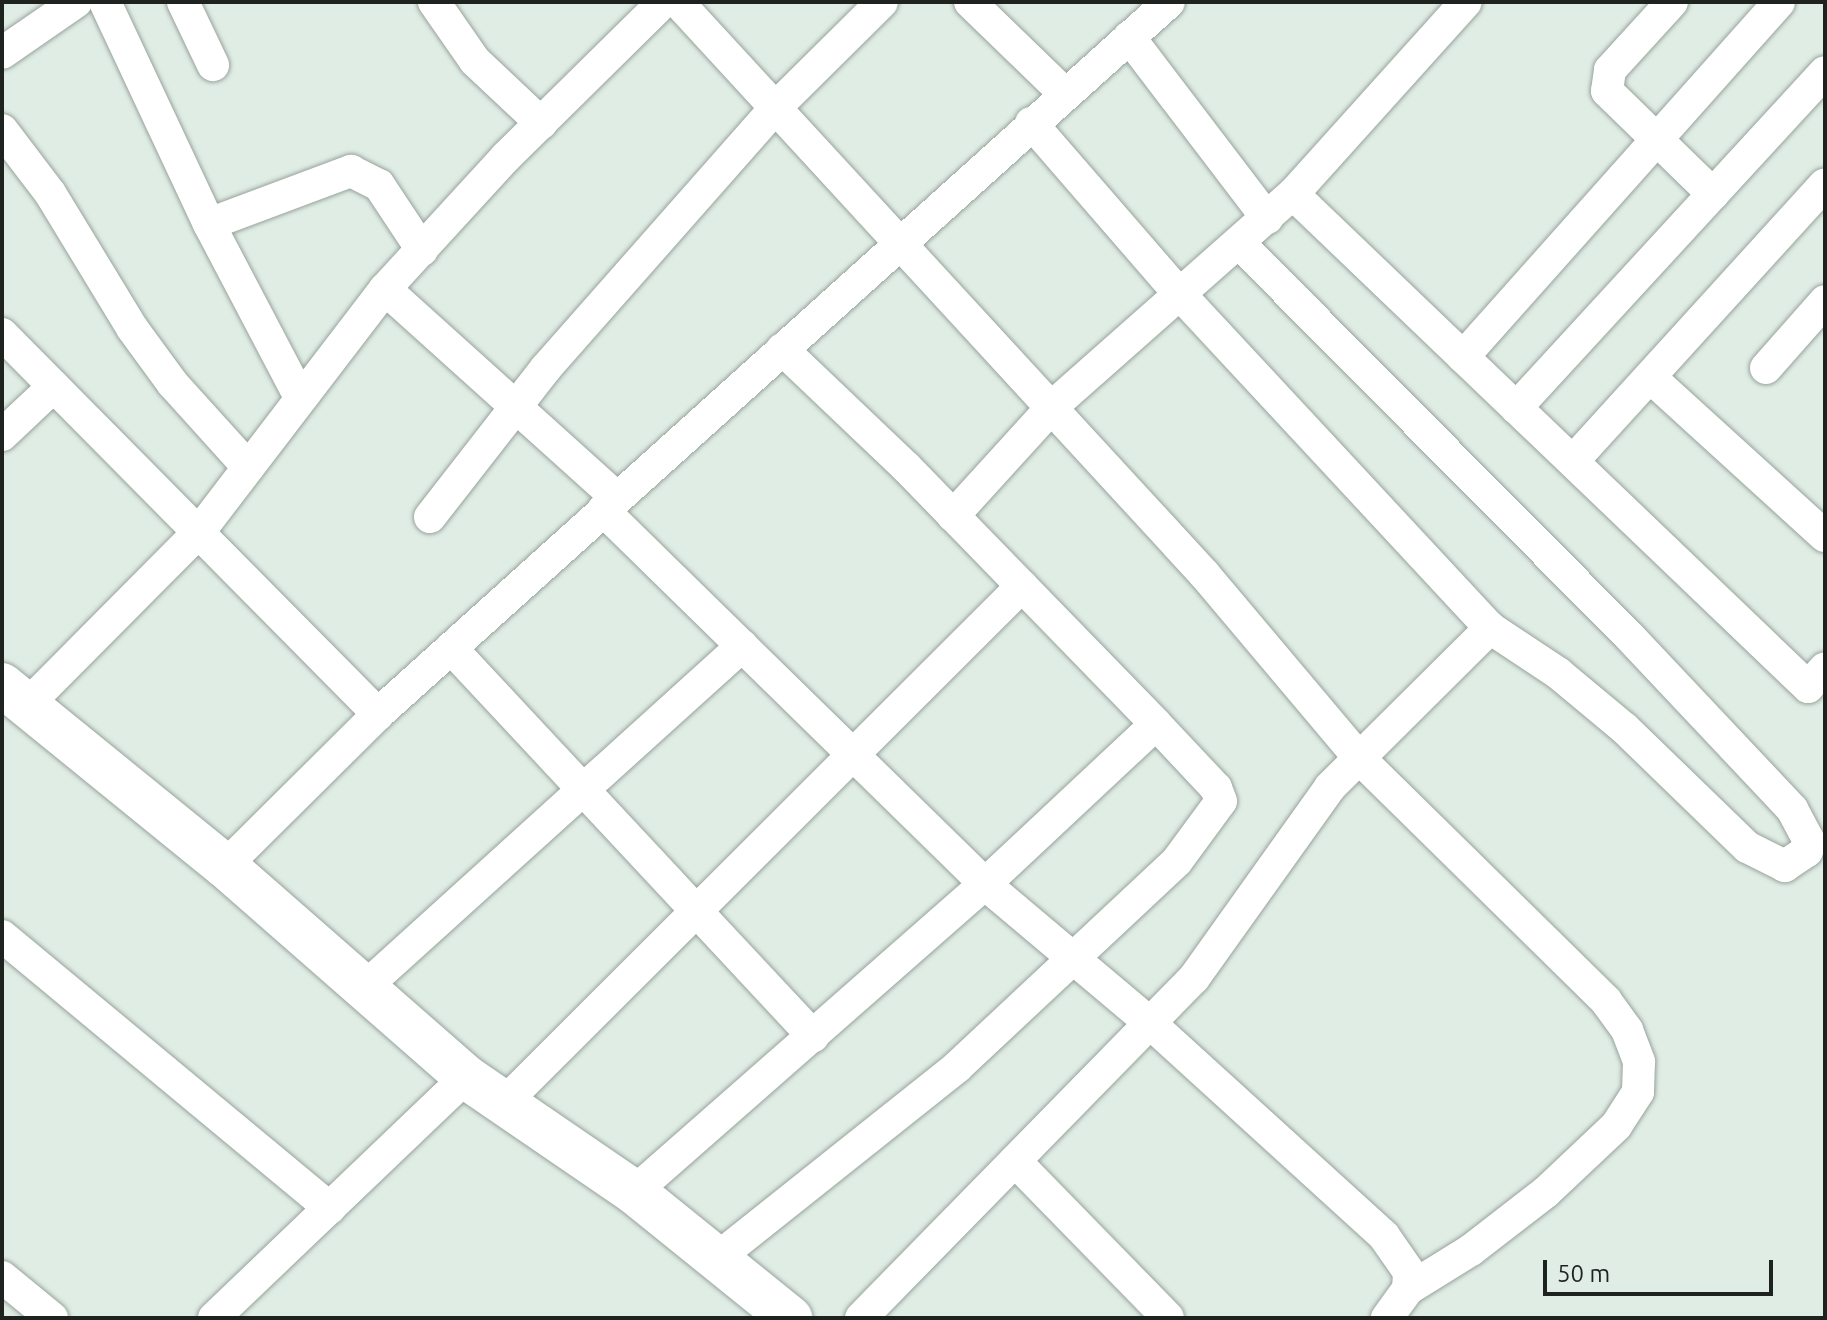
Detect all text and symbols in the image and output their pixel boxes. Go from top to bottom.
scale bar [1547,1244,1777,1294]
text: 50 m [1557,1260,1610,1287]

